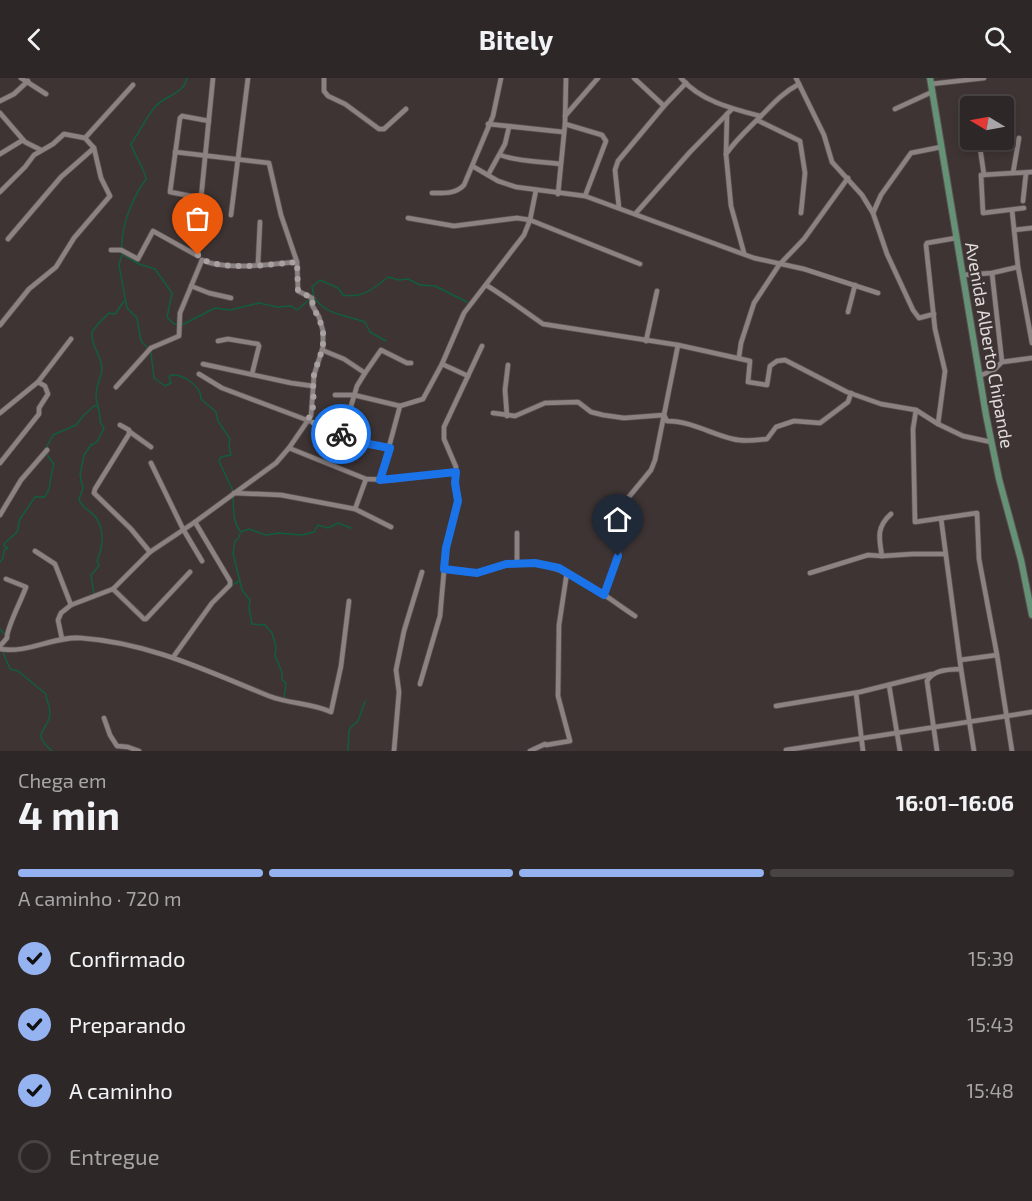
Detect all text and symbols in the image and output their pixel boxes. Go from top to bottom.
icon: back [18,23,51,56]
text: Bitely [479,23,553,55]
icon: search [981,23,1014,56]
north arrow [960,96,1014,150]
map controls [960,96,1014,150]
pin [172,193,223,255]
icon: bag [181,202,214,235]
street label: Avenida Alberto Chipande [961,240,1019,450]
courier [311,404,371,464]
icon: bike [325,418,358,451]
pin [592,494,643,556]
icon: home [601,503,634,536]
text: Chega em [18,768,107,792]
text: 16:01–16:06 [896,789,1014,815]
text: 4 min [18,791,120,838]
text: A caminho · 720 m [18,886,181,910]
icon: check [18,942,51,975]
text: Confirmado [69,945,185,971]
text: 15:39 [968,946,1014,970]
icon: check [18,1008,51,1041]
text: Preparando [69,1011,186,1037]
text: 15:43 [967,1012,1014,1036]
icon: check [18,1074,51,1107]
text: A caminho [69,1077,173,1103]
text: 15:48 [966,1078,1014,1102]
text: Entregue [69,1143,159,1169]

